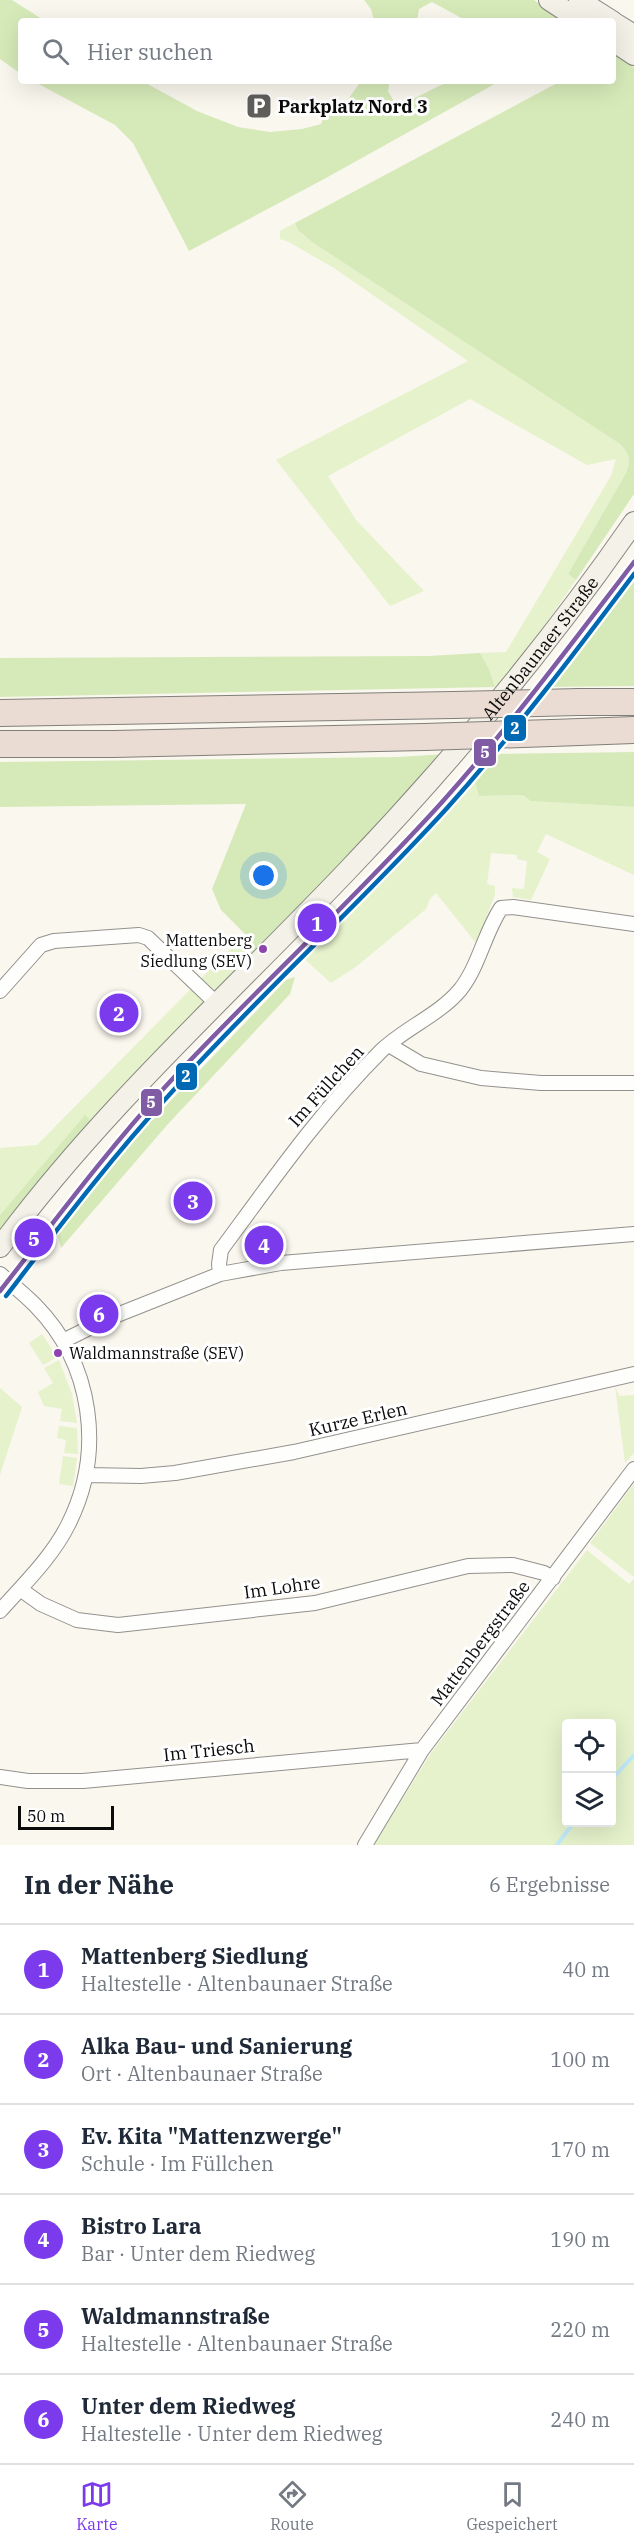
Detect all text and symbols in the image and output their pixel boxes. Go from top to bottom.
search box [18,18,616,84]
icon: search [39,35,72,68]
text: Hier suchen [87,37,213,66]
parking icon: Parkplatz Nord 3 [244,91,274,121]
place label: Parkplatz Nord 3 [278,95,428,118]
street label: Altenbaunaer Straße [476,572,603,724]
line badge: 2 [503,714,527,742]
text: 2 [510,718,520,738]
line badge: 5 [473,738,497,767]
text: 5 [480,742,490,762]
your location [249,861,278,890]
pin: 1 [298,900,336,946]
place label: Mattenberg Siedlung (SEV) [141,930,252,971]
marker: Mattenberg Siedlung (SEV) [257,943,269,955]
pin: 2 [100,990,138,1036]
street label: Im Füllchen [283,1040,369,1132]
line badge: 2 [175,1062,198,1091]
text: 2 [181,1066,191,1086]
line badge: 5 [140,1088,163,1117]
text: 5 [146,1092,156,1112]
pin: 3 [174,1178,212,1224]
pin: 5 [15,1216,54,1260]
pin: 4 [244,1222,284,1268]
pin: 6 [80,1292,118,1336]
place label: Waldmannstraße (SEV) [69,1343,244,1363]
marker: Waldmannstraße (SEV) [52,1347,64,1359]
street label: Kurze Erlen [307,1397,409,1441]
street label: Im Lohre [242,1570,322,1604]
street label: Mattenbergstraße [425,1576,535,1710]
map controls [562,1719,616,1827]
button: locate [562,1719,616,1773]
street label: Im Triesch [162,1734,256,1766]
button: layers [562,1773,616,1827]
scale bar [18,1803,114,1830]
text: 50 m [27,1806,65,1826]
text: In der Nähe [24,1867,174,1901]
text: 6 Ergebnisse [489,1871,610,1898]
text: Mattenberg Siedlung [81,1941,308,1970]
text: 1 [38,1956,50,1983]
text: 40 m [562,1956,610,1983]
text: Haltestelle · Altenbaunaer Straße [81,1970,393,1997]
text: Alka Bau- und Sanierung [81,2031,352,2060]
text: 2 [38,2046,50,2073]
text: 100 m [550,2046,610,2073]
text: Ort · Altenbaunaer Straße [81,2060,323,2087]
text: Ev. Kita "Mattenzwerge" [81,2121,342,2150]
text: 3 [38,2136,50,2163]
text: 170 m [550,2136,610,2163]
text: Schule · Im Füllchen [81,2150,274,2177]
text: Bistro Lara [81,2211,202,2240]
text: 4 [38,2226,50,2253]
text: 190 m [550,2226,610,2253]
text: Bar · Unter dem Riedweg [81,2240,315,2267]
text: Waldmannstraße [81,2301,270,2330]
text: 5 [38,2316,50,2343]
text: 220 m [550,2316,610,2343]
text: Haltestelle · Altenbaunaer Straße [81,2330,393,2357]
text: Unter dem Riedweg [81,2391,296,2420]
text: 6 [38,2406,50,2433]
text: 240 m [550,2406,610,2433]
text: Haltestelle · Unter dem Riedweg [81,2420,382,2447]
tab: Karte [76,2478,118,2534]
tab: Route [270,2478,314,2534]
tab: Gespeichert [466,2478,558,2534]

